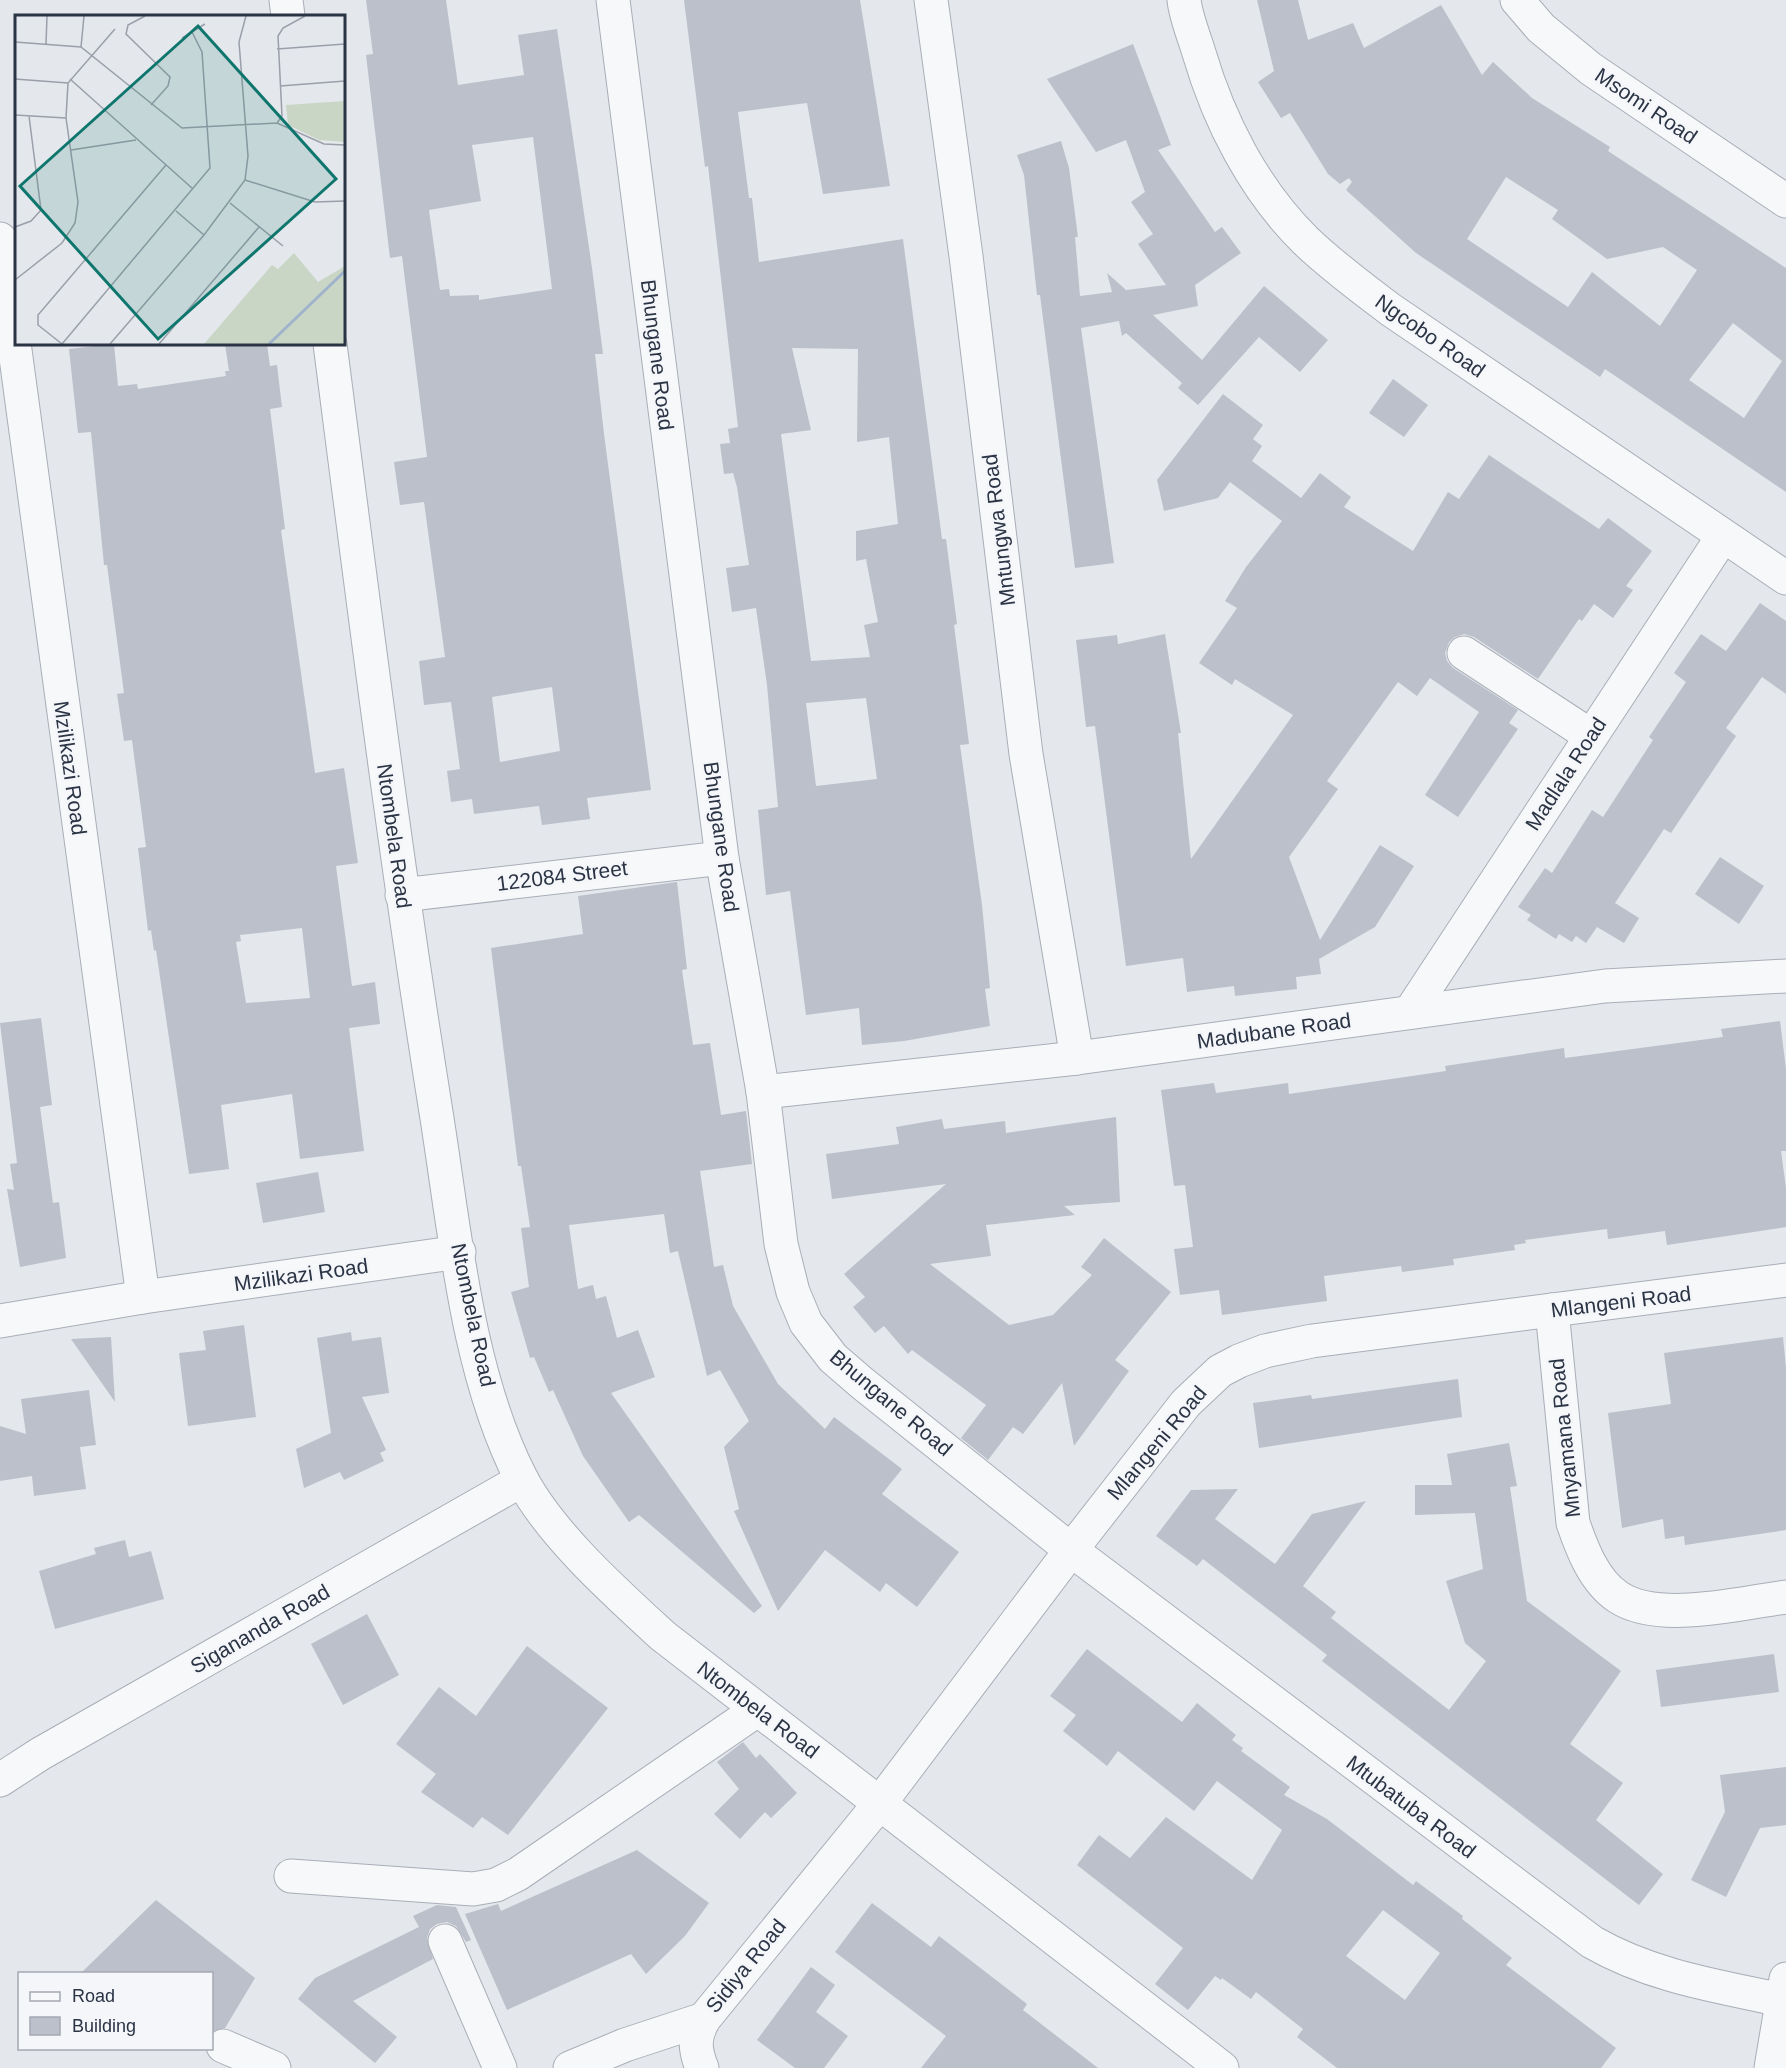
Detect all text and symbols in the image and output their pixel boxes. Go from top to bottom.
inset map [15,15,345,345]
street label: Msomi Road [1591,63,1702,148]
street label: Bhungane Road [637,278,678,432]
street label: Ngcobo Road [1371,289,1489,382]
street label: Mntungwa Road [978,453,1019,607]
street label: Mzilikazi Road [50,699,91,837]
street label: Madlala Road [1521,713,1611,834]
street label: Bhungane Road [700,760,743,914]
street label: Ntombela Road [373,762,416,910]
street label: 122084 Street [495,856,629,895]
street label: Madubane Road [1195,1008,1352,1053]
street label: Ntombela Road [447,1241,500,1389]
street label: Mzilikazi Road [232,1254,370,1295]
street label: Mlangeni Road [1549,1281,1692,1322]
street label: Bhungane Road [826,1345,957,1460]
street label: Mnyamana Road [1545,1357,1584,1519]
street label: Mlangeni Road [1102,1381,1211,1504]
street label: Sigananda Road [186,1579,333,1678]
street label: Ntombela Road [693,1657,823,1763]
street label: Mtubatuba Road [1342,1751,1480,1863]
street label: Sidiya Road [701,1914,790,2017]
legend [18,1972,213,2050]
text: Road [72,1986,115,2006]
text: Building [72,2016,136,2036]

